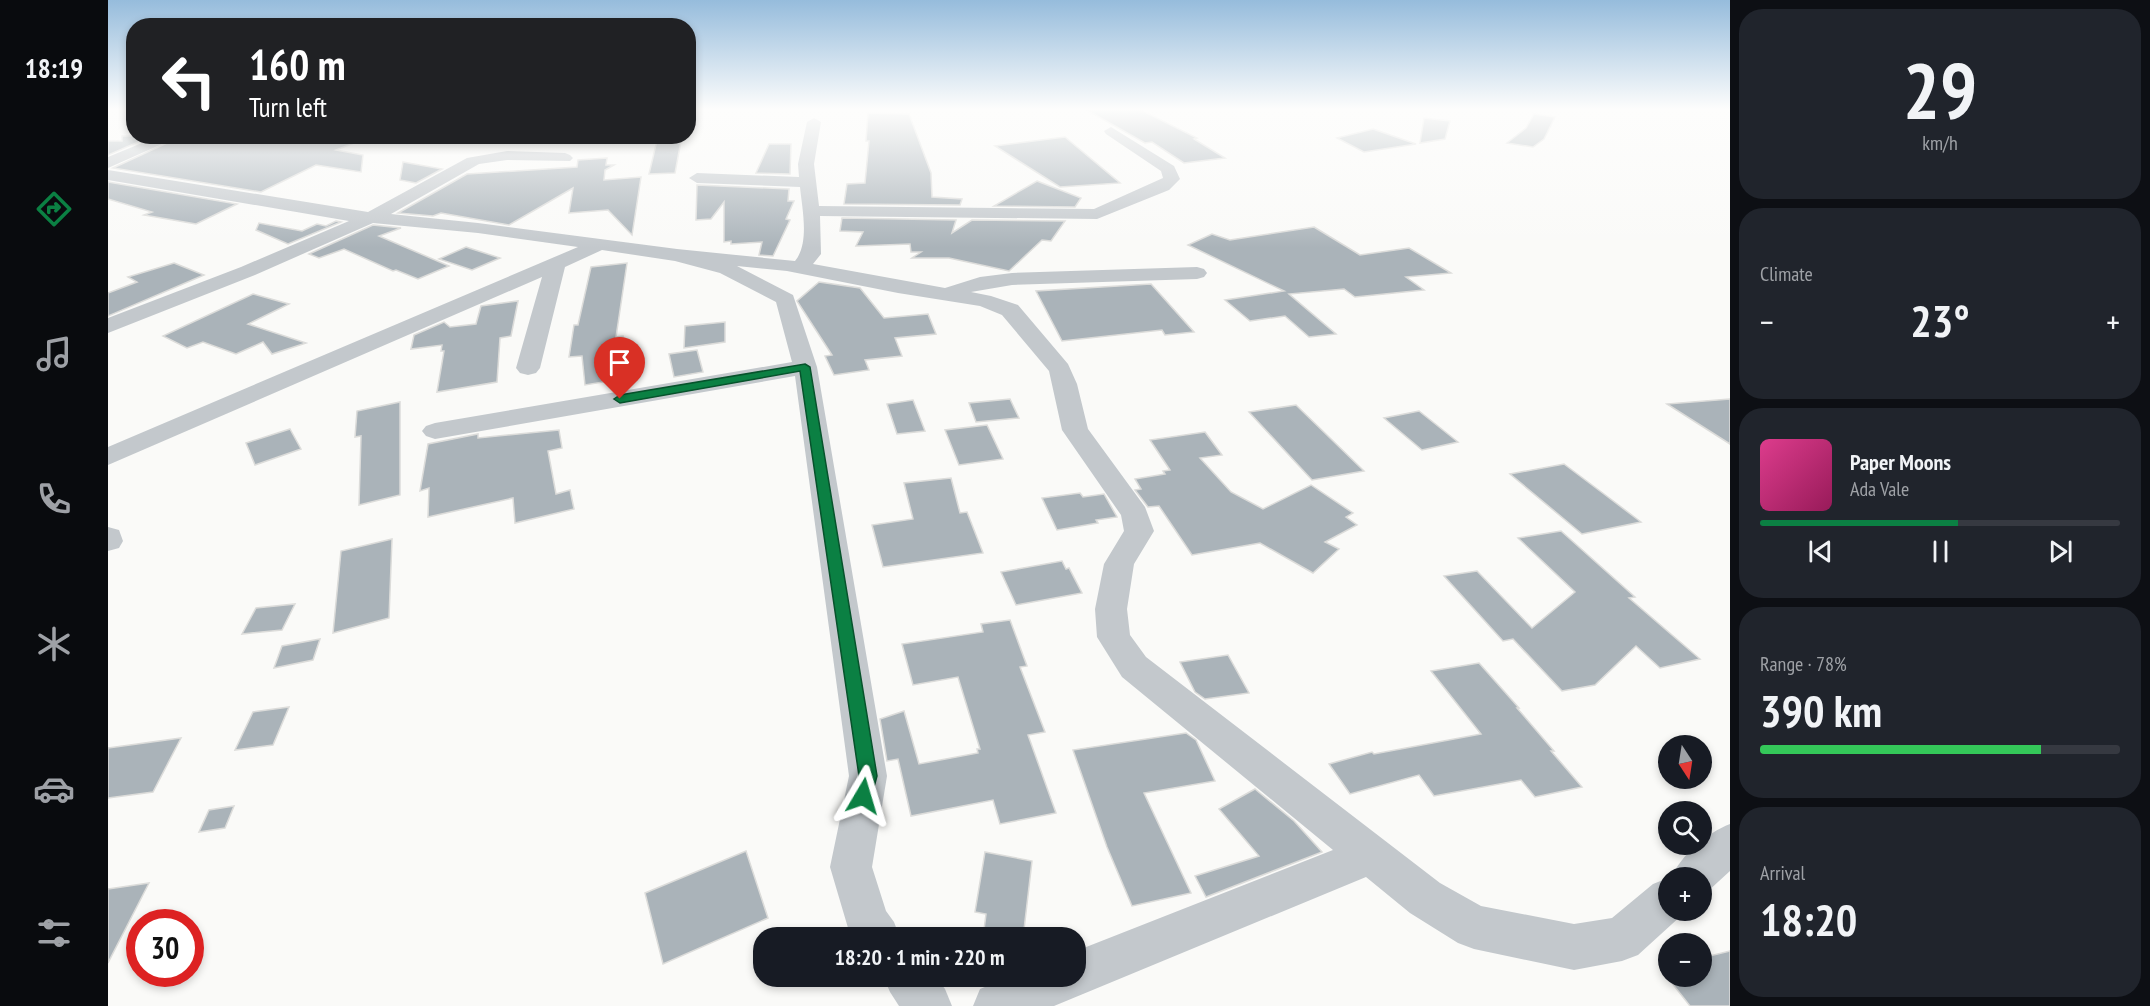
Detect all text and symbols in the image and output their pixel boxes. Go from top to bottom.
text: 160 m [249,37,346,92]
text: 29 [1903,40,1977,141]
icon: left [150,42,228,120]
text: 18:19 [25,51,83,85]
text: Turn left [249,90,327,124]
text: km/h [1922,130,1958,156]
icon: directions [33,188,75,230]
text: Climate [1760,261,1813,287]
text: 23° [1910,291,1970,349]
text: − [1760,300,1774,343]
text: + [2106,300,2120,343]
icon: music [33,333,75,375]
pin [594,337,645,399]
icon: arrive [603,346,636,379]
text: Paper Moons [1850,448,1951,476]
text: Ada Vale [1850,476,1909,502]
icon: phone [33,478,75,520]
icon: previous [1804,535,1837,568]
icon: pause [1924,535,1957,568]
icon: next [2044,535,2077,568]
icon: climate [33,623,75,665]
text: Range · 78% [1760,651,1847,677]
text: 390 km [1760,681,1882,739]
north arrow [1658,735,1712,789]
map controls [1658,735,1712,987]
position arrow [831,764,895,828]
icon: car [33,768,75,810]
button: search [1658,801,1712,855]
text: Arrival [1760,860,1805,886]
button: + [1658,867,1712,921]
text: 18:20 [1760,890,1857,948]
speed limit sign: 30 [126,909,204,987]
icon: filters [33,912,75,954]
button: − [1658,933,1712,987]
text: 18:20 · 1 min · 220 m [834,943,1005,971]

